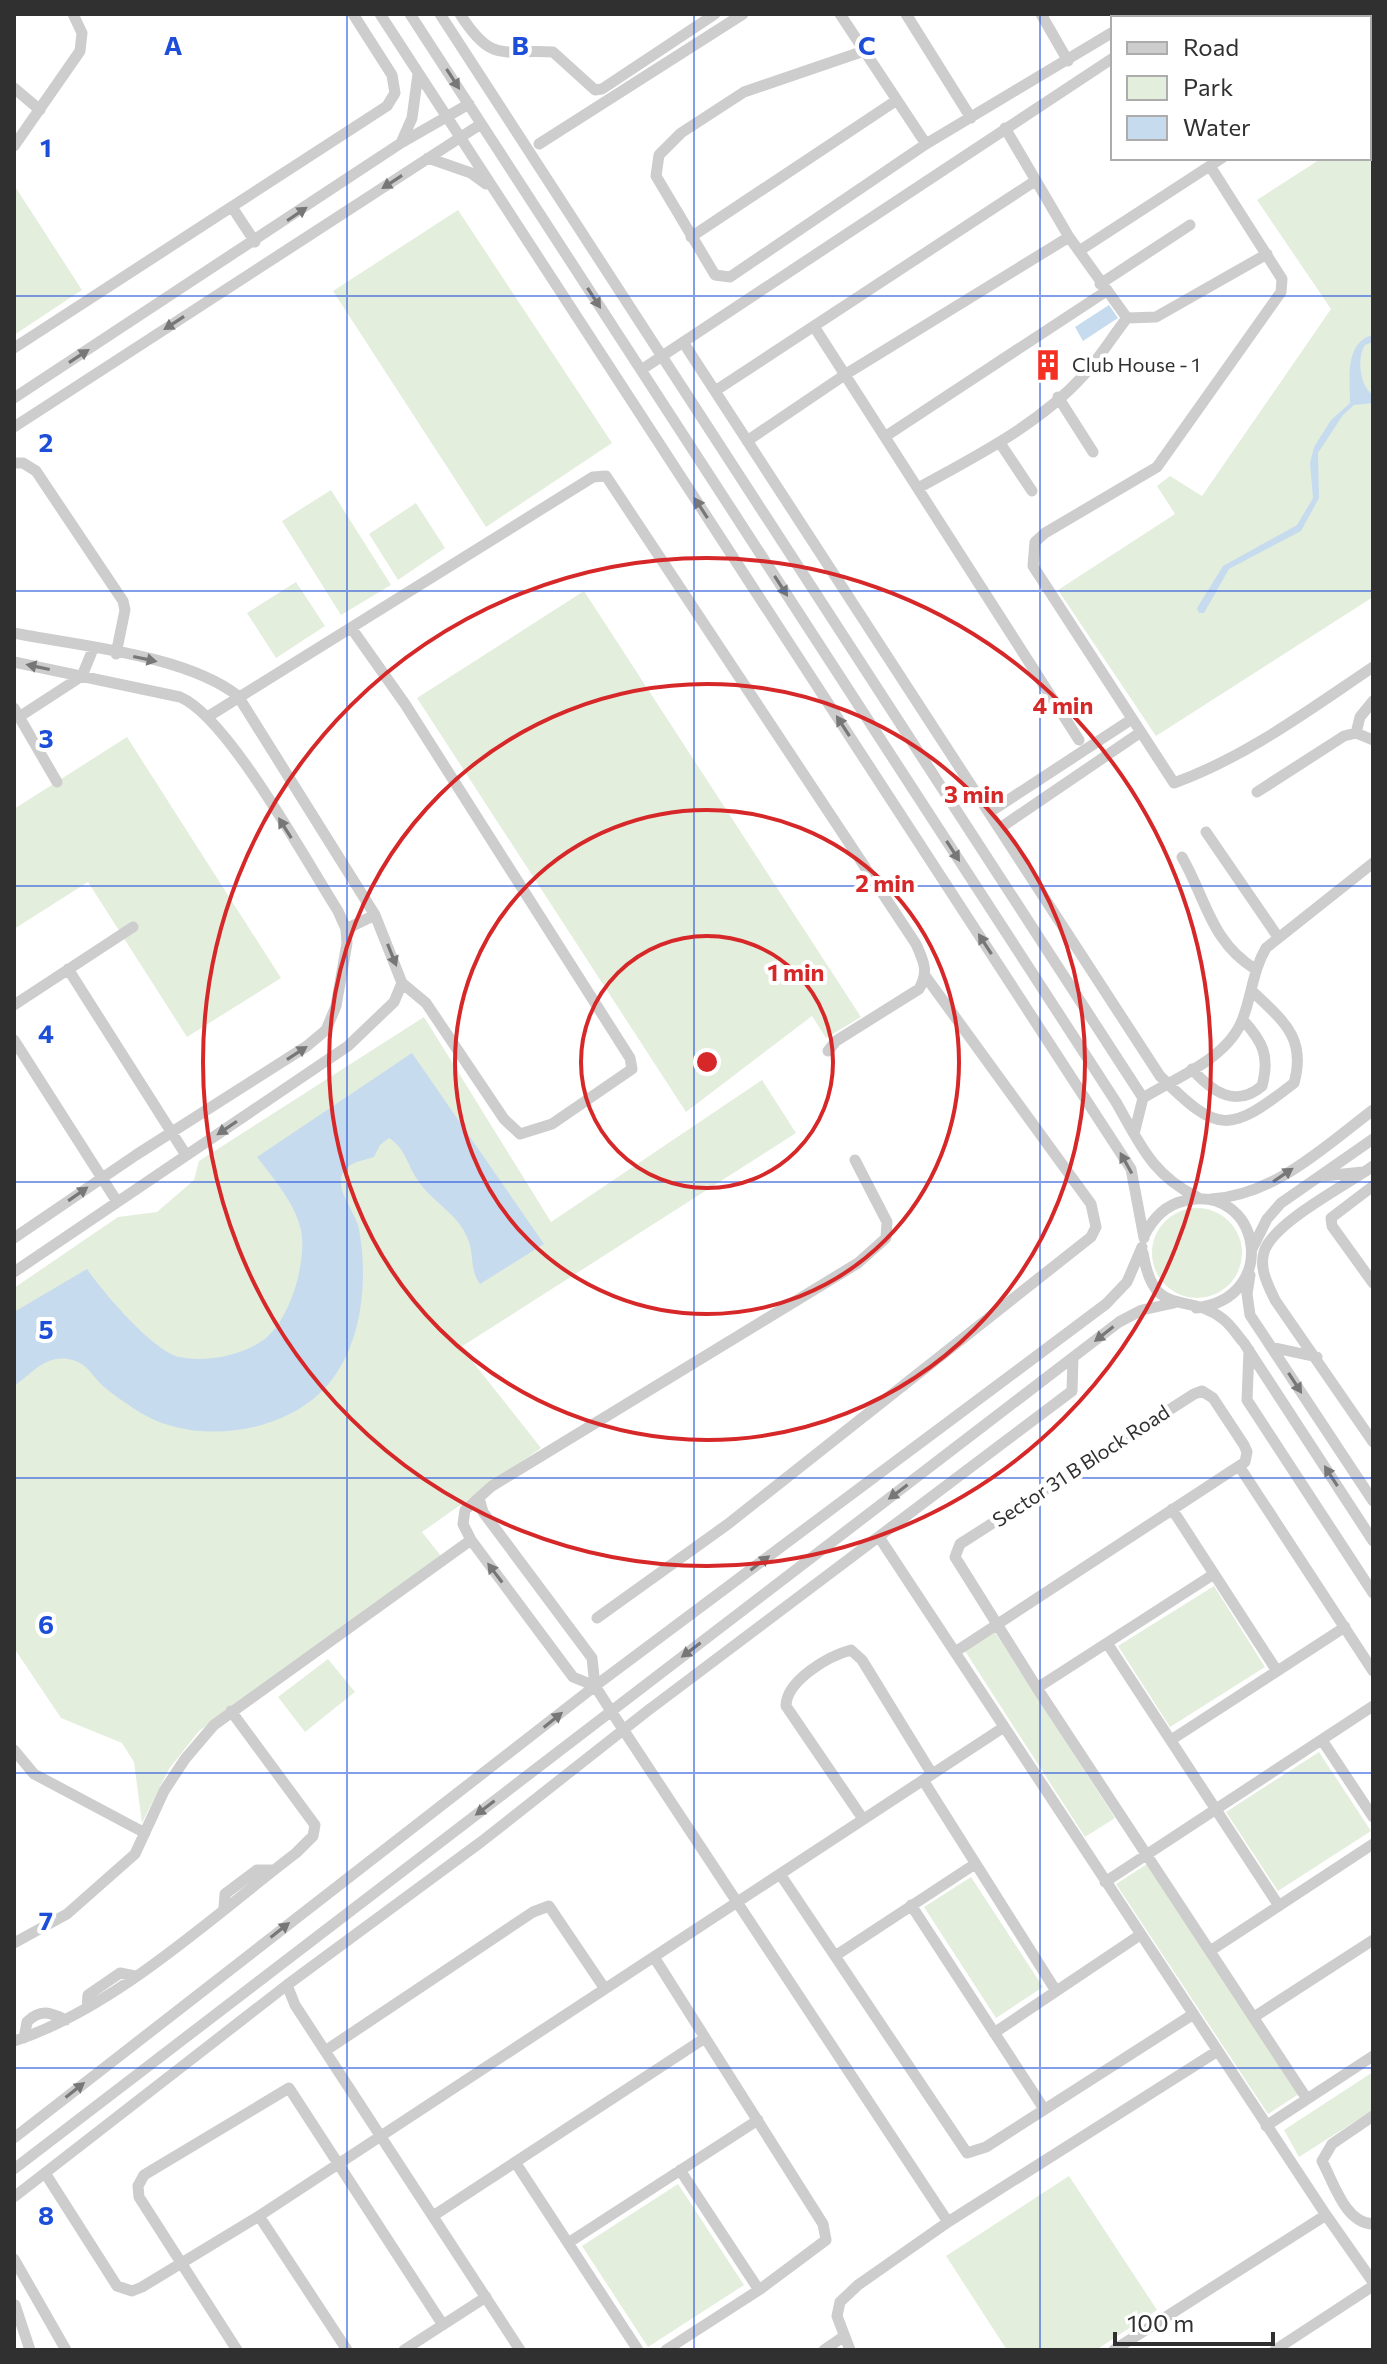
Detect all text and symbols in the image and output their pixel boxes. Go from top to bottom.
legend [1111,16,1371,160]
text: A [164,29,183,60]
text: B [511,29,529,60]
text: C [858,29,876,60]
text: Road [1183,32,1239,61]
one-way arrow [445,69,460,90]
text: Park [1183,72,1233,101]
text: Water [1183,112,1251,141]
text: 1 [40,131,52,162]
one-way arrow [382,174,403,189]
one-way arrow [287,207,308,222]
one-way arrow [586,287,601,308]
one-way arrow [163,315,185,329]
building icon: Club House - 1 [1031,348,1065,382]
one-way arrow [69,349,90,364]
place label: Club House - 1 [1072,352,1200,376]
text: 2 [39,426,53,457]
one-way arrow [694,498,709,519]
one-way arrow [774,576,789,597]
one-way arrow [133,654,158,666]
one-way arrow [25,660,50,673]
text: 4 min [1033,690,1093,719]
one-way arrow [837,715,851,737]
text: 3 [38,722,54,753]
text: 3 min [944,779,1004,808]
one-way arrow [278,817,292,839]
one-way arrow [945,841,960,862]
text: 2 min [855,868,915,897]
one-way arrow [979,933,993,955]
one-way arrow [386,943,399,967]
text: 1 min [768,957,824,986]
text: 4 [38,1017,54,1048]
one-way arrow [286,1046,307,1061]
centre of rings [693,1048,721,1076]
one-way arrow [216,1120,237,1135]
one-way arrow [1119,1151,1132,1174]
one-way arrow [1273,1168,1294,1183]
one-way arrow [68,1187,89,1202]
text: 5 [38,1313,54,1344]
one-way arrow [1094,1325,1114,1341]
one-way arrow [1287,1372,1302,1393]
street label: Sector 31 B Block Road [988,1399,1173,1531]
one-way arrow [1324,1465,1338,1487]
one-way arrow [888,1483,908,1499]
one-way arrow [750,1556,770,1572]
one-way arrow [488,1562,504,1583]
text: 6 [38,1608,54,1639]
one-way arrow [681,1641,701,1657]
one-way arrow [543,1713,563,1729]
one-way arrow [475,1799,495,1815]
text: 7 [39,1904,53,1935]
one-way arrow [270,1923,290,1939]
one-way arrow [65,2083,86,2099]
text: 8 [38,2199,54,2230]
scale bar [1115,2296,1273,2346]
text: 100 m [1127,2308,1194,2337]

